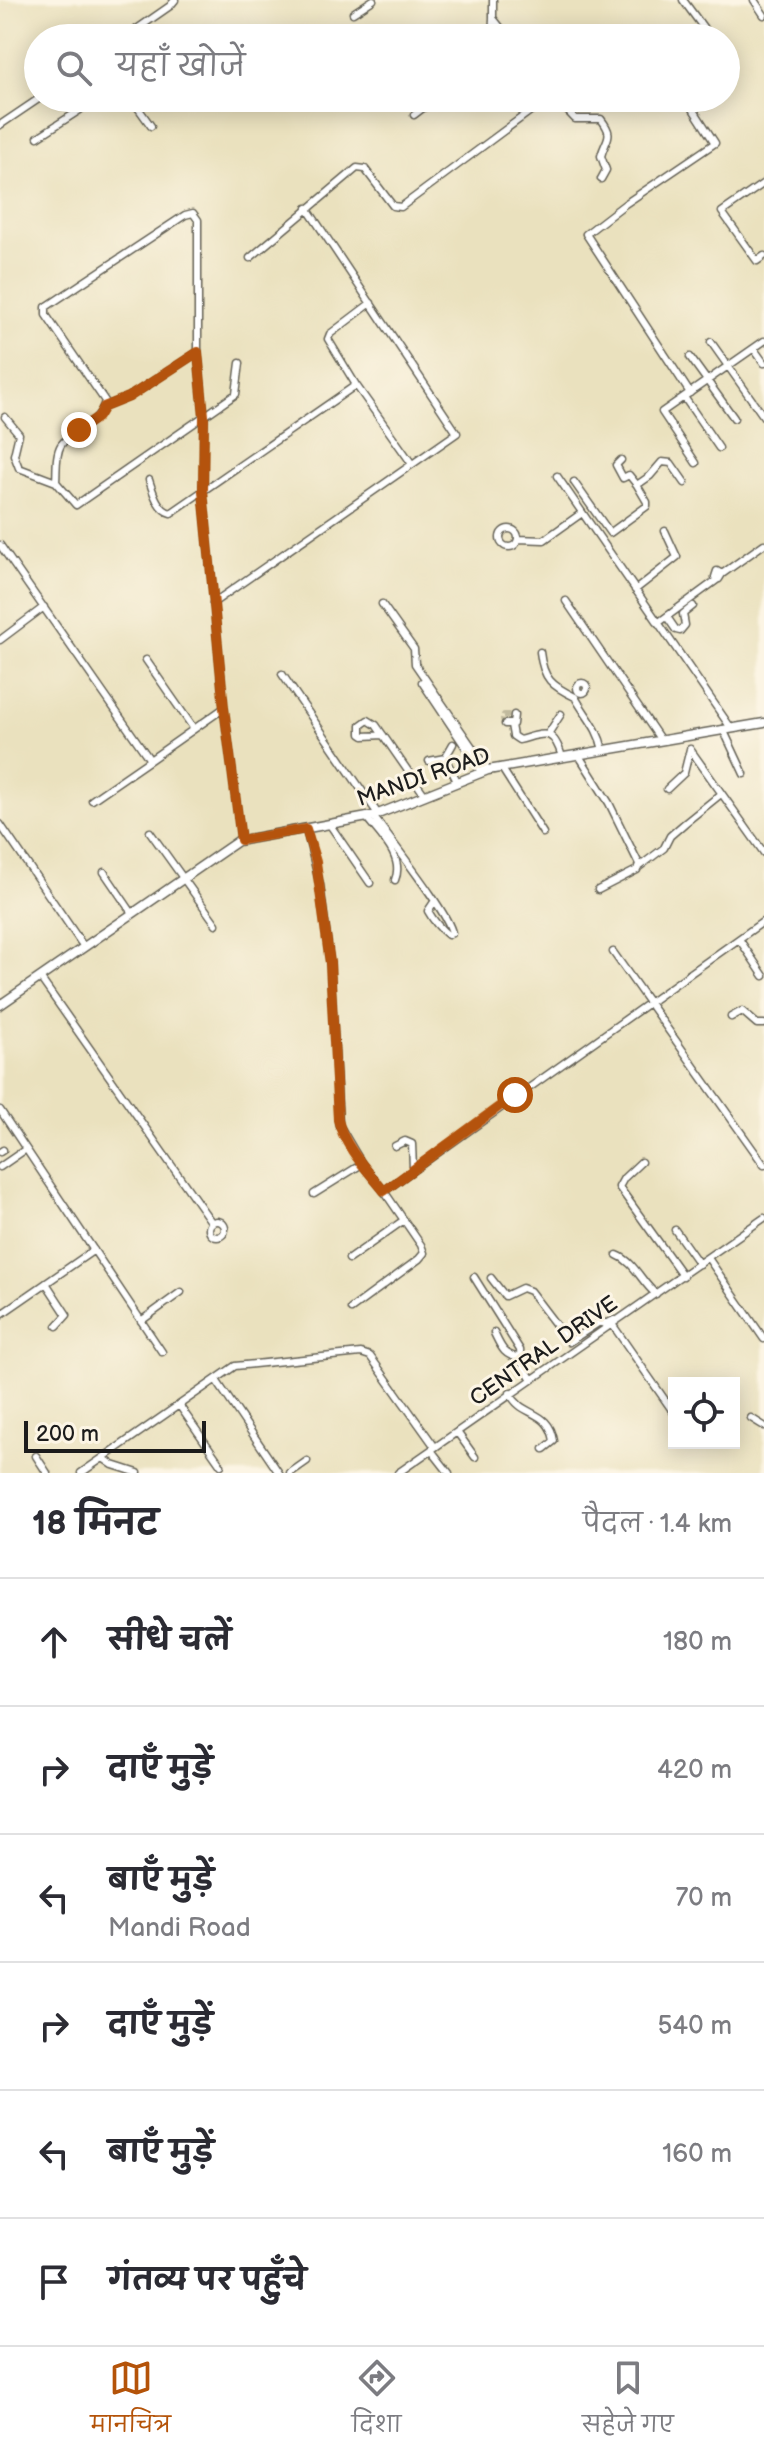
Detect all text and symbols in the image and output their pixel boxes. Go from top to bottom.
search box [24,24,740,112]
icon: search [52,46,96,90]
text: यहाँ खोजें [116,49,245,85]
route end [61,412,97,448]
street label: MANDI ROAD [353,742,494,813]
route start [497,1077,533,1113]
street label: CENTRAL DRIVE [465,1290,623,1412]
map controls [668,1377,740,1449]
button: locate [668,1377,740,1449]
scale bar [24,1417,206,1453]
text: 200 m [36,1421,99,1448]
text: 18 मिनट [32,1503,158,1544]
text: पैदल · 1.4 km [583,1509,732,1540]
icon: ahead [32,1620,76,1664]
text: सीधे चलें [108,1623,231,1659]
text: 180 m [663,1627,732,1658]
icon: right [32,1748,76,1792]
text: दाएँ मुड़ें [108,1751,213,1787]
text: 420 m [657,1755,732,1786]
text: बाएँ मुड़ें [108,1863,214,1899]
icon: left [32,1876,76,1920]
text: 70 m [675,1883,732,1914]
text: Mandi Road [108,1913,251,1944]
icon: right [32,2004,76,2048]
text: दाएँ मुड़ें [108,2007,213,2043]
text: 540 m [657,2011,732,2042]
icon: left [32,2132,76,2176]
text: बाएँ मुड़ें [108,2135,214,2171]
text: 160 m [662,2139,732,2170]
icon: arrive [32,2260,76,2304]
text: गंतव्य पर पहुँचे [108,2263,307,2299]
tab: मानचित्र [90,2356,171,2449]
tab: दिशा [352,2356,401,2449]
tab: सहेजे गए [582,2356,674,2449]

